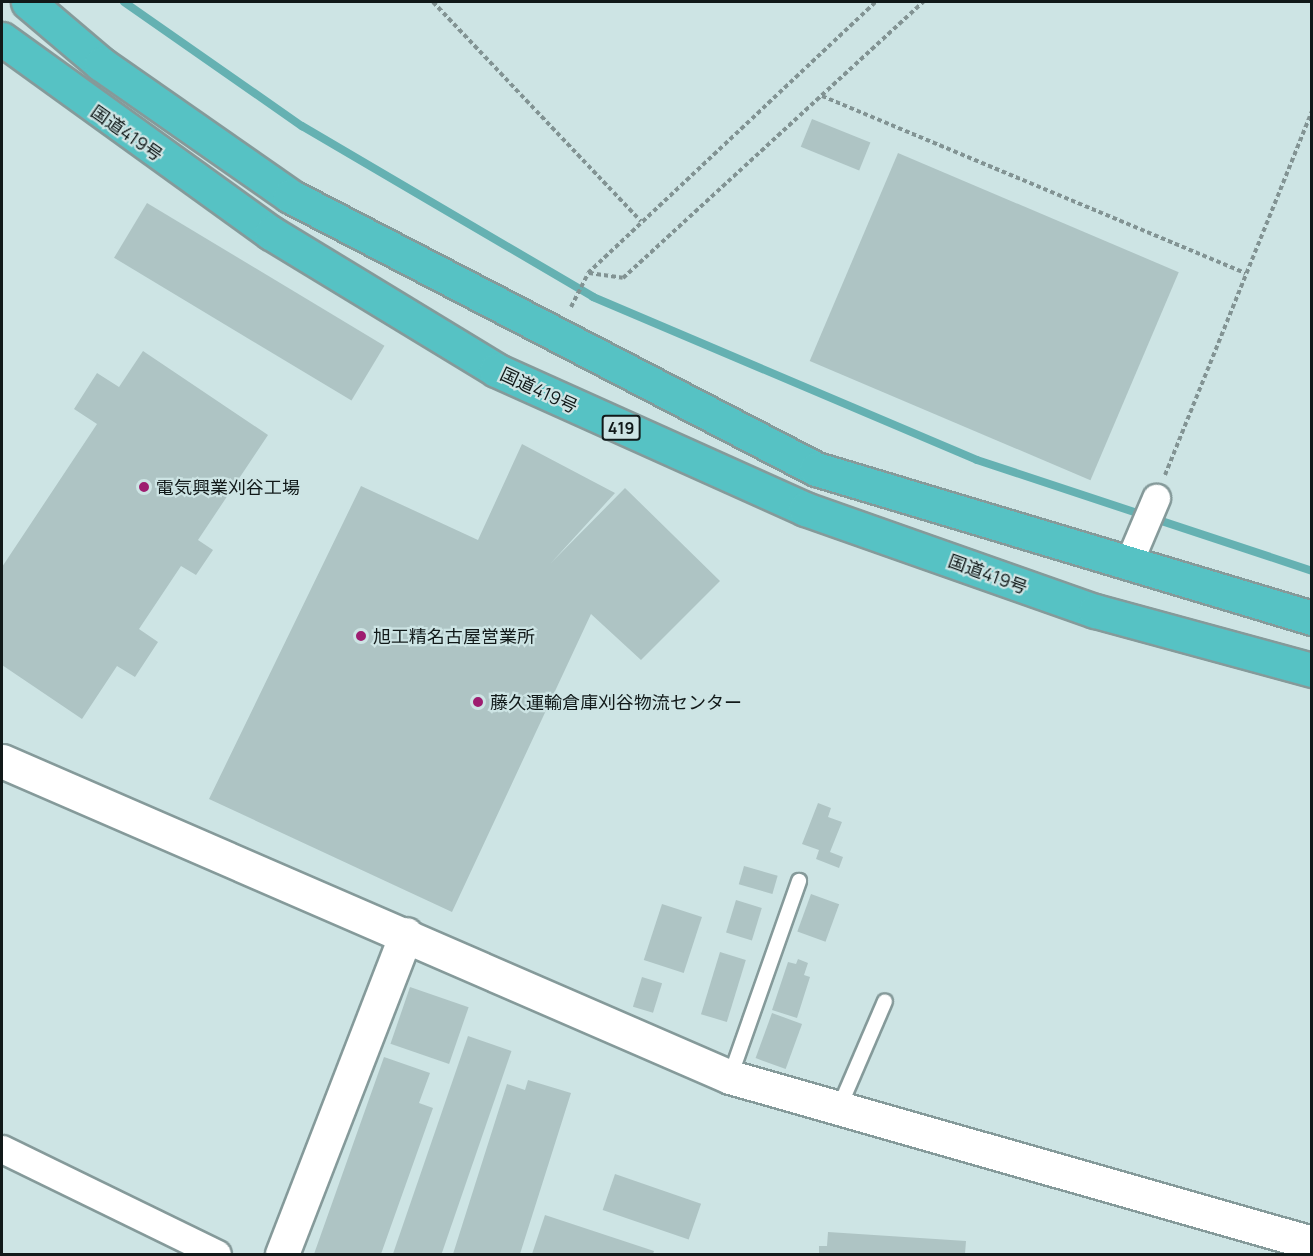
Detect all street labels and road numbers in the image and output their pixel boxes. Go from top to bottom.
street label: 国道419号 [87,100,167,166]
street label: 国道419号 [497,363,581,417]
road number: 419 [602,415,640,441]
street label: 国道419号 [945,550,1031,598]

